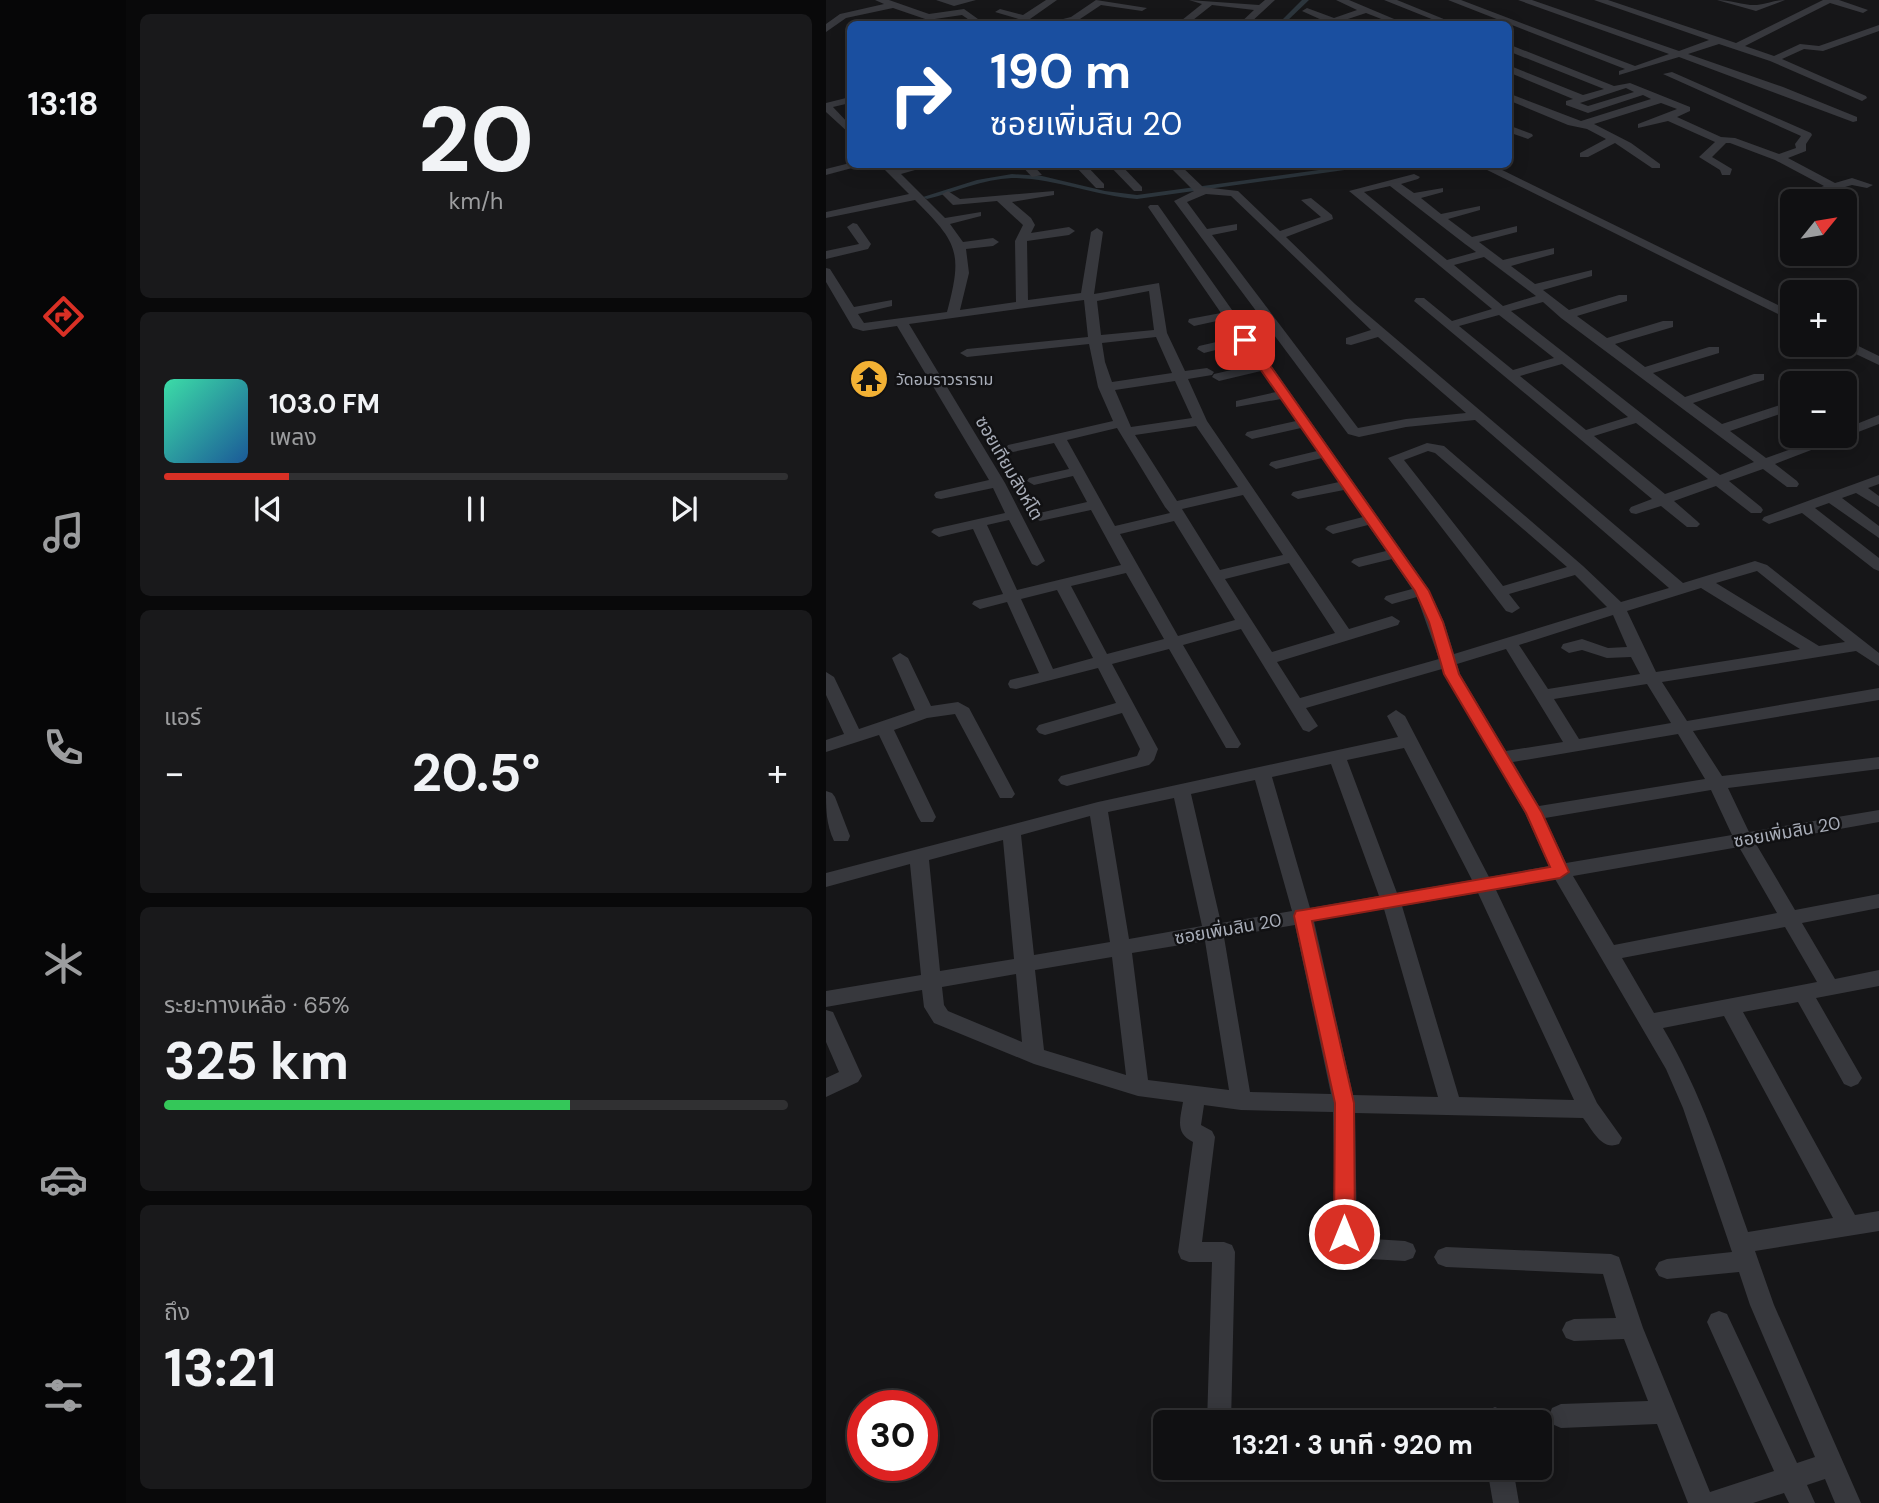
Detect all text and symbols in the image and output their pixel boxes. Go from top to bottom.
text: 190 m [990,39,1131,103]
icon: right [875,49,966,140]
text: 20 [418,81,534,199]
text: 13:18 [28,83,98,125]
text: ซอยเพิ่มสิน 20 [990,103,1182,145]
text: km/h [449,186,503,216]
north arrow [1780,189,1857,266]
map controls [1780,189,1857,448]
button: + [1780,280,1857,357]
icon: directions [39,292,88,341]
pin [1215,310,1275,370]
icon: arrive [1226,321,1264,359]
temple icon: วัดอมราวราราม [848,358,890,400]
place label: วัดอมราวราราม [896,369,993,390]
button: − [1780,371,1857,448]
text: 103.0 FM [269,387,380,421]
street label: ซอยเทียมสิงห์โต [970,412,1048,524]
text: เพลง [269,422,317,452]
icon: previous [249,490,287,528]
icon: pause [457,490,495,528]
icon: next [665,490,703,528]
icon: music [39,508,88,557]
text: แอร์ [164,702,201,732]
icon: phone [39,723,88,772]
text: 20.5° [412,739,540,807]
text: − [164,748,185,798]
text: + [767,748,788,798]
street label: ซอยเพิ่มสิน 20 [1732,811,1842,853]
street label: ซอยเพิ่มสิน 20 [1173,908,1283,950]
icon: climate [39,939,88,988]
text: ระยะทางเหลือ · 65% [164,990,350,1020]
text: 325 km [164,1027,349,1095]
icon: car [39,1155,88,1204]
position arrow [1307,1197,1381,1271]
text: ถึง [164,1297,190,1327]
text: 13:21 [164,1334,276,1402]
icon: filters [39,1371,88,1420]
speed limit sign: 30 [847,1390,938,1481]
text: 13:21 · 3 นาที · 920 m [1232,1428,1473,1462]

